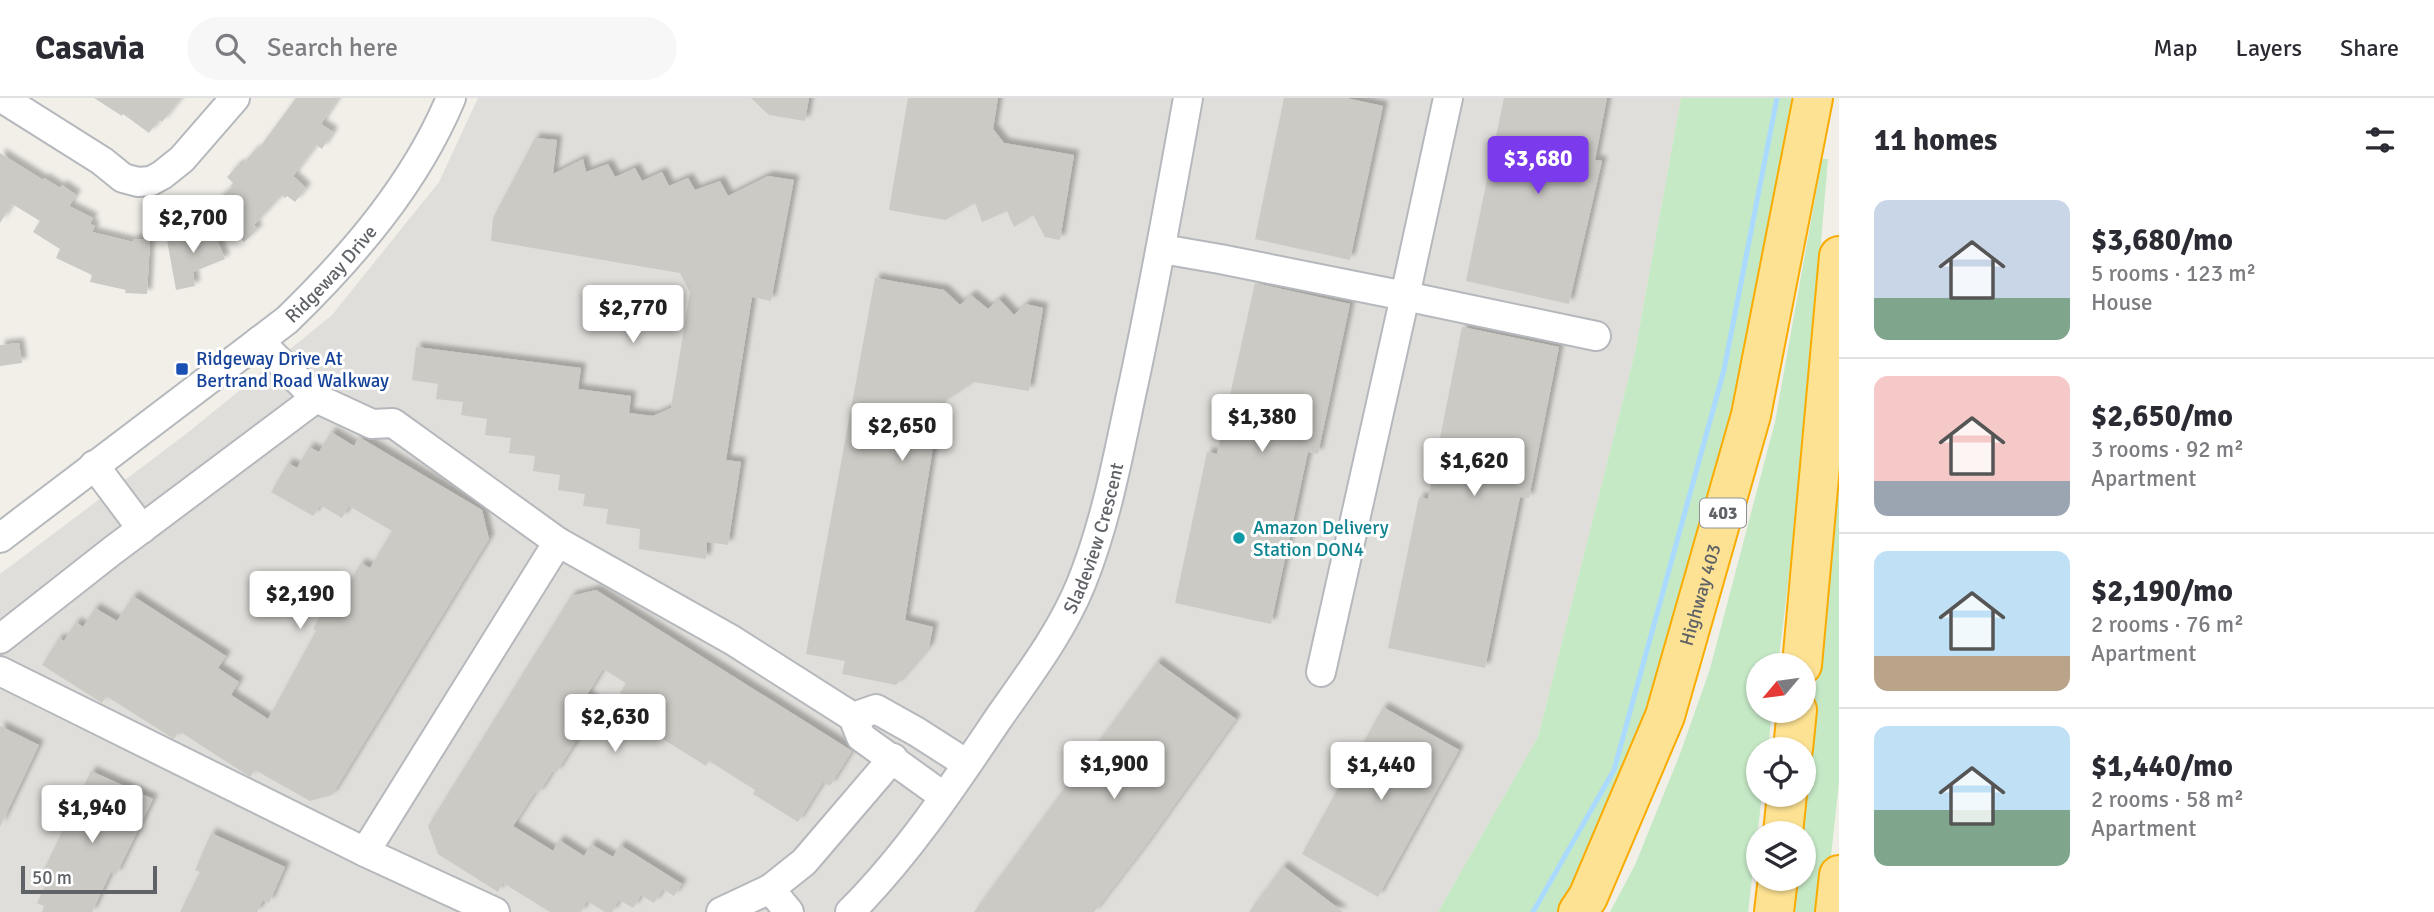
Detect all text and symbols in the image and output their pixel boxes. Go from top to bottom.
search box [187,17,677,80]
text: Casavia [35,28,145,69]
icon: search [211,29,249,67]
text: Search here [267,32,398,64]
text: Map [2153,33,2198,63]
text: Layers [2236,33,2302,63]
text: Share [2340,33,2399,63]
icon: filters [2361,121,2399,159]
text: 11 homes [1874,122,1997,159]
pin: $3,680 [1481,136,1595,196]
text: $3,680 [1504,144,1572,173]
pin: $2,700 [136,195,250,255]
text: $2,700 [159,203,227,232]
street label: Ridgeway Drive [280,221,382,328]
text: $3,680/mo [2091,222,2233,259]
icon: home [1930,228,2014,312]
text: 5 rooms · 123 m² [2091,259,2256,288]
pin: $2,770 [576,286,690,345]
text: House [2091,288,2153,317]
text: $2,770 [599,293,667,322]
place label: Ridgeway Drive At Bertrand Road Walkway [196,347,389,393]
marker: Ridgeway Drive At Bertrand Road Walkway [174,361,190,377]
pin: $1,380 [1205,394,1319,454]
text: $2,650/mo [2091,398,2233,435]
text: $1,380 [1228,402,1296,431]
pin: $2,650 [845,404,959,463]
icon: home [1930,404,2014,488]
text: $2,650 [868,411,936,440]
text: 3 rooms · 92 m² [2091,435,2244,464]
pin: $1,620 [1417,438,1531,498]
text: $1,620 [1440,446,1508,475]
street label: Sladeview Crescent [1058,460,1129,618]
text: Apartment [2091,464,2196,493]
road number: 403 [1700,498,1746,528]
place label: Amazon Delivery Station DON4 [1253,516,1389,562]
marker: Amazon Delivery Station DON4 [1231,530,1247,546]
street label: Highway 403 [1675,541,1727,649]
pin: $2,190 [243,572,357,631]
text: $2,190/mo [2091,573,2233,610]
text: $2,190 [266,579,334,608]
icon: home [1930,579,2014,663]
text: 2 rooms · 76 m² [2091,610,2244,639]
text: Apartment [2091,639,2196,668]
north arrow [1746,653,1816,723]
map controls [1746,653,1816,891]
pin: $2,630 [558,694,672,754]
text: $2,630 [581,702,649,731]
button: locate [1746,737,1816,807]
pin: $1,900 [1057,742,1171,801]
pin: $1,440 [1324,742,1438,802]
text: $1,440/mo [2091,748,2233,785]
text: $1,900 [1080,749,1148,778]
text: $1,440 [1347,750,1415,779]
icon: home [1930,754,2014,838]
text: 2 rooms · 58 m² [2091,785,2244,814]
pin: $1,940 [35,786,149,845]
text: $1,940 [58,793,126,822]
text: Apartment [2091,814,2196,843]
button: layers [1746,821,1816,891]
scale bar [21,863,158,895]
text: 50 m [32,866,72,890]

